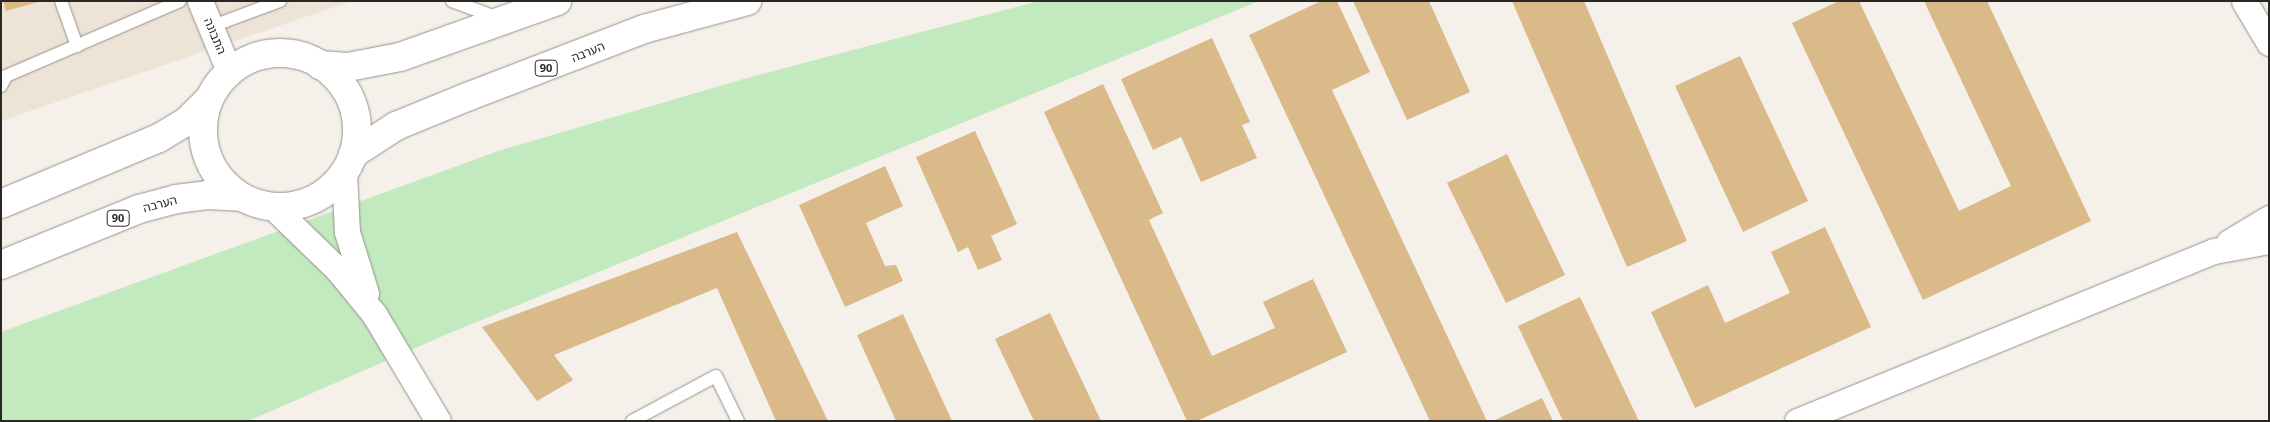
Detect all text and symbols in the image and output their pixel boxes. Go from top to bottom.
street label: התבונה [201,16,229,56]
street label: הערבה [569,39,607,65]
road number: 90 [534,59,558,76]
street label: הערבה [141,193,179,215]
road number: 90 [106,210,130,227]

